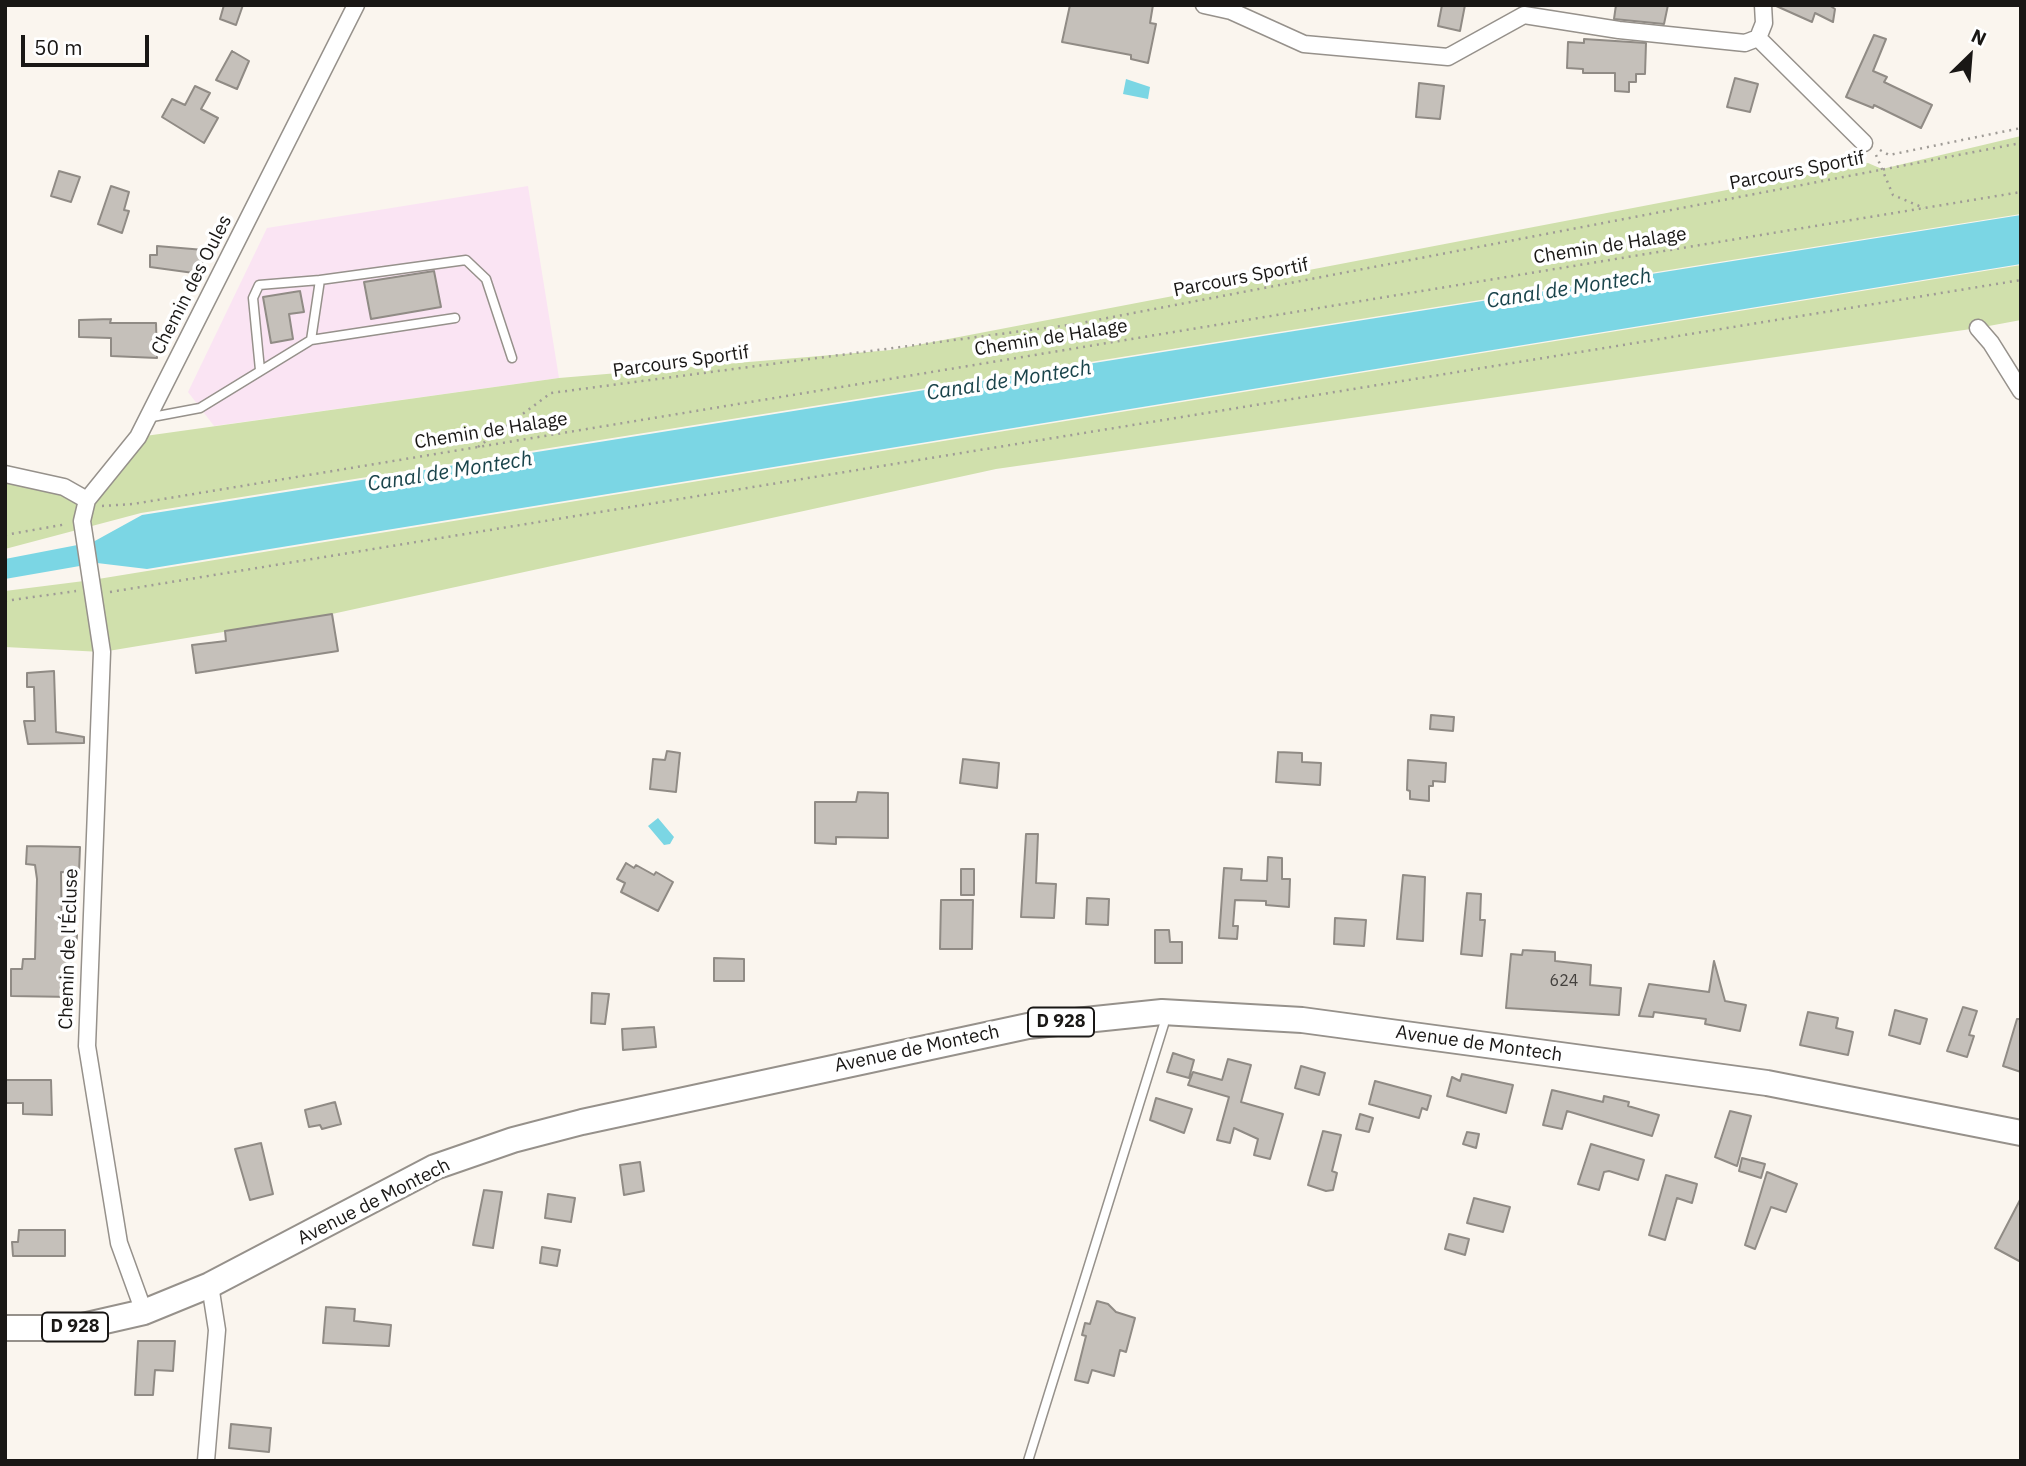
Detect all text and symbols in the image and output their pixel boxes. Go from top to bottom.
scale bar [24,21,152,65]
north arrow [1935,21,2005,91]
text: N [1968,23,1990,51]
text: 50 m [34,33,83,61]
street label: Parcours Sportif [1727,147,1867,195]
street label: Chemin des Oules [147,211,237,359]
street label: Chemin de Halage [1532,223,1688,269]
street label: Parcours Sportif [1171,254,1311,302]
water label: Canal de Montech [1485,264,1653,314]
street label: Chemin de Halage [973,315,1129,361]
street label: Parcours Sportif [611,341,751,383]
water label: Canal de Montech [925,356,1093,406]
street label: Chemin de Halage [413,408,569,454]
water label: Canal de Montech [366,447,534,497]
street label: Chemin de l'Écluse [55,868,83,1030]
house number: 624 [1550,971,1578,991]
road number: D 928 [1028,1007,1094,1036]
street label: Avenue de Montech [832,1020,1002,1078]
street label: Avenue de Montech [1394,1021,1564,1067]
street label: Avenue de Montech [294,1154,454,1250]
road number: D 928 [42,1312,108,1342]

